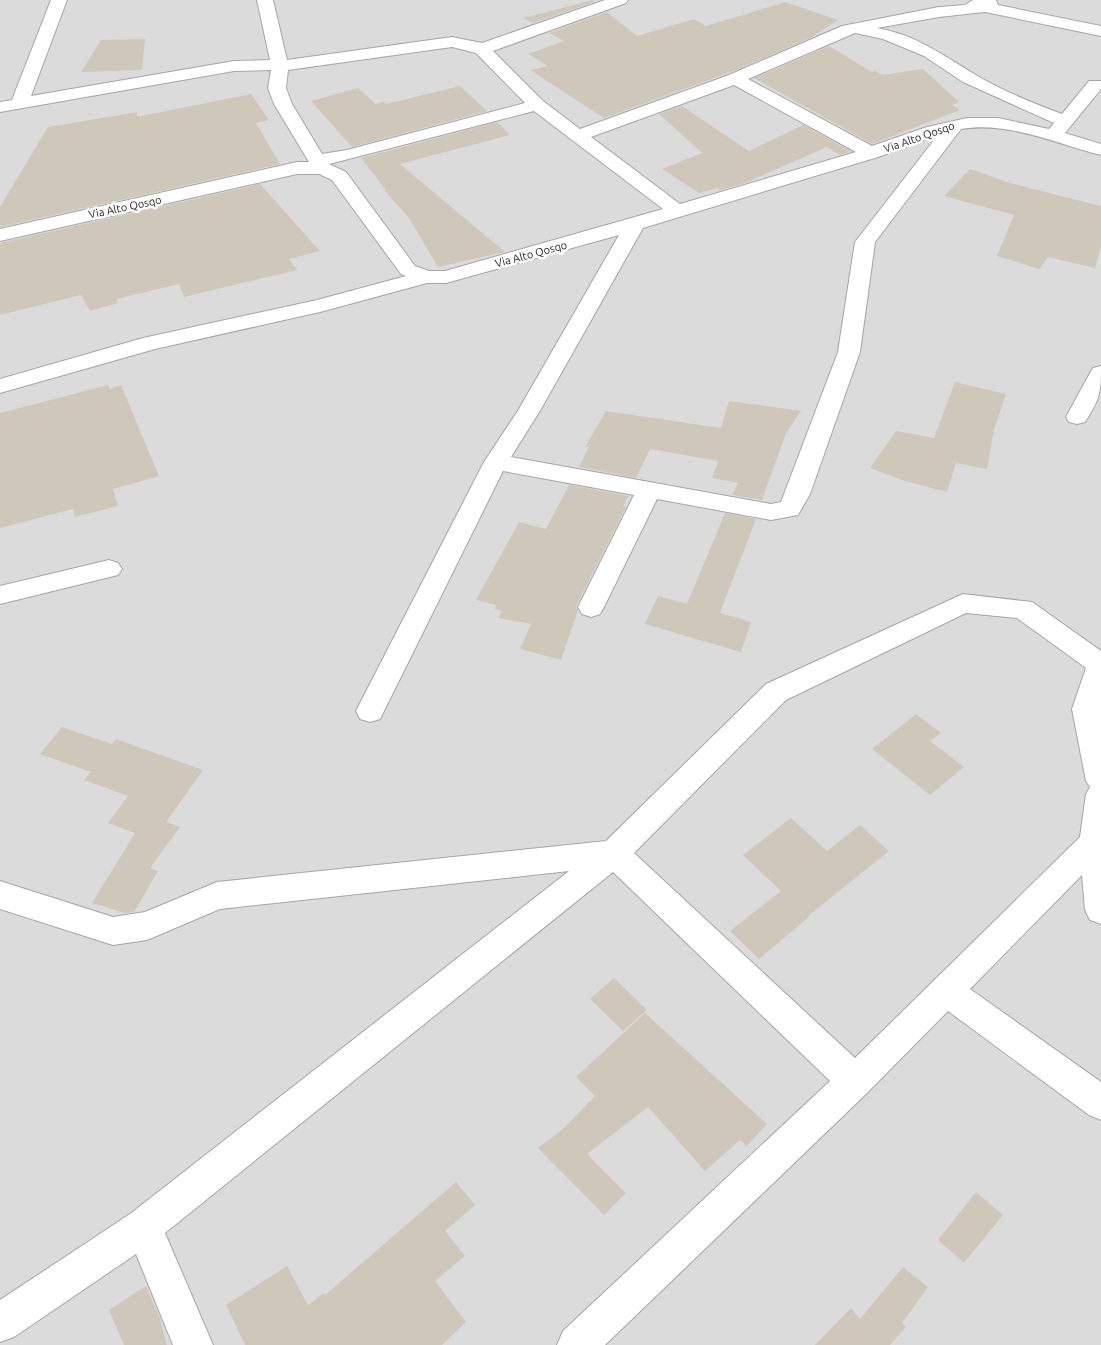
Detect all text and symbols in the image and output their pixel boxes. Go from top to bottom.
street label: Via Alto Qosqo [882,119,956,155]
street label: Via Alto Qosqo [88,193,162,221]
street label: Via Alto Qosqo [494,239,568,269]

